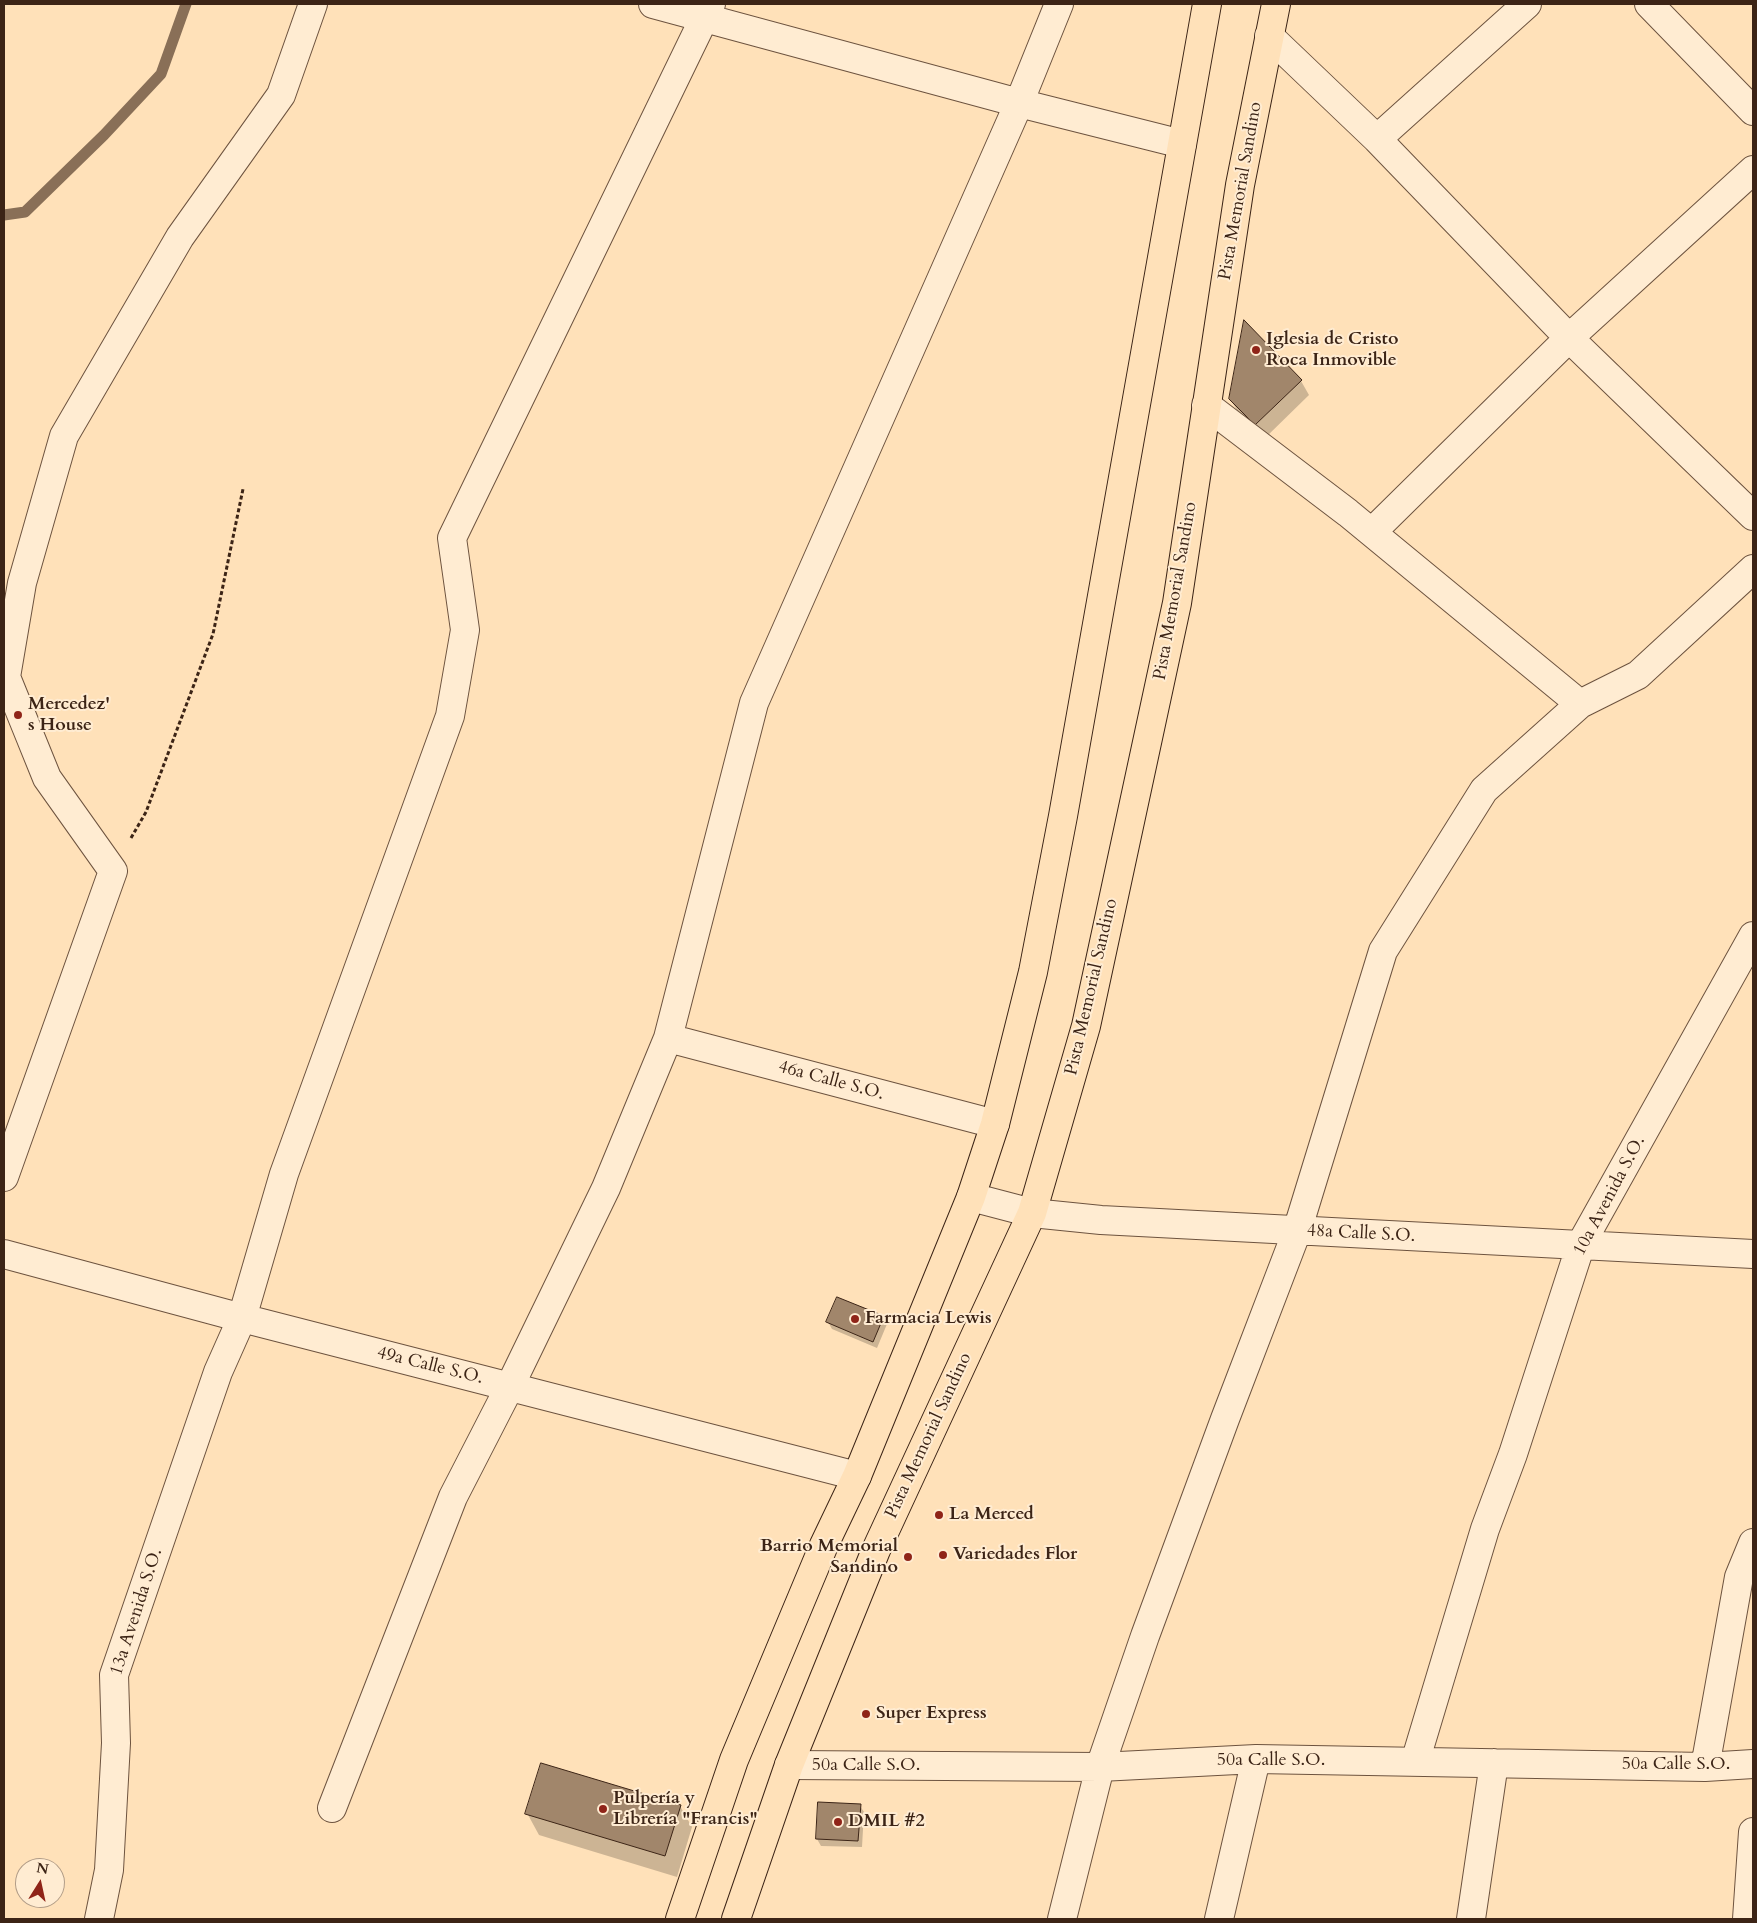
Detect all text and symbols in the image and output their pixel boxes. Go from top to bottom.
street label: Pista Memorial Sandino [1215,100,1267,282]
place label: Iglesia de Cristo Roca Inmovible [1266,329,1398,372]
marker: Iglesia de Cristo Roca Inmovible [1250,344,1262,356]
street label: Pista Memorial Sandino [1150,500,1202,682]
place label: Mercedez' s House [28,694,110,736]
marker: Mercedez' s House [12,709,24,721]
street label: Pista Memorial Sandino [1061,897,1123,1077]
street label: 46a Calle S.O. [776,1057,886,1105]
street label: 10a Avenida S.O. [1569,1133,1651,1259]
street label: 48a Calle S.O. [1306,1220,1416,1248]
place label: Farmacia Lewis [865,1308,992,1330]
marker: Farmacia Lewis [849,1313,861,1325]
street label: 49a Calle S.O. [375,1342,485,1390]
street label: Pista Memorial Sandino [881,1350,977,1522]
place label: La Merced [949,1504,1034,1526]
marker: La Merced [933,1509,945,1521]
place label: Barrio Memorial Sandino [760,1536,898,1578]
place label: Variedades Flor [953,1544,1077,1566]
street label: 13a Avenida S.O. [106,1546,168,1678]
marker: Variedades Flor [937,1549,949,1561]
marker: Barrio Memorial Sandino [902,1551,914,1563]
place label: Super Express [876,1703,987,1725]
marker: Super Express [860,1708,872,1720]
street label: 50a Calle S.O. [1217,1750,1325,1772]
street label: 50a Calle S.O. [1622,1754,1730,1776]
street label: 50a Calle S.O. [812,1755,920,1777]
place label: Pulpería y Librería "Francis" [613,1788,758,1830]
marker: Pulpería y Librería "Francis" [597,1803,609,1815]
place label: DMIL #2 [848,1811,925,1833]
marker: DMIL #2 [832,1816,844,1828]
north arrow [15,1858,65,1908]
text: N [35,1858,50,1879]

